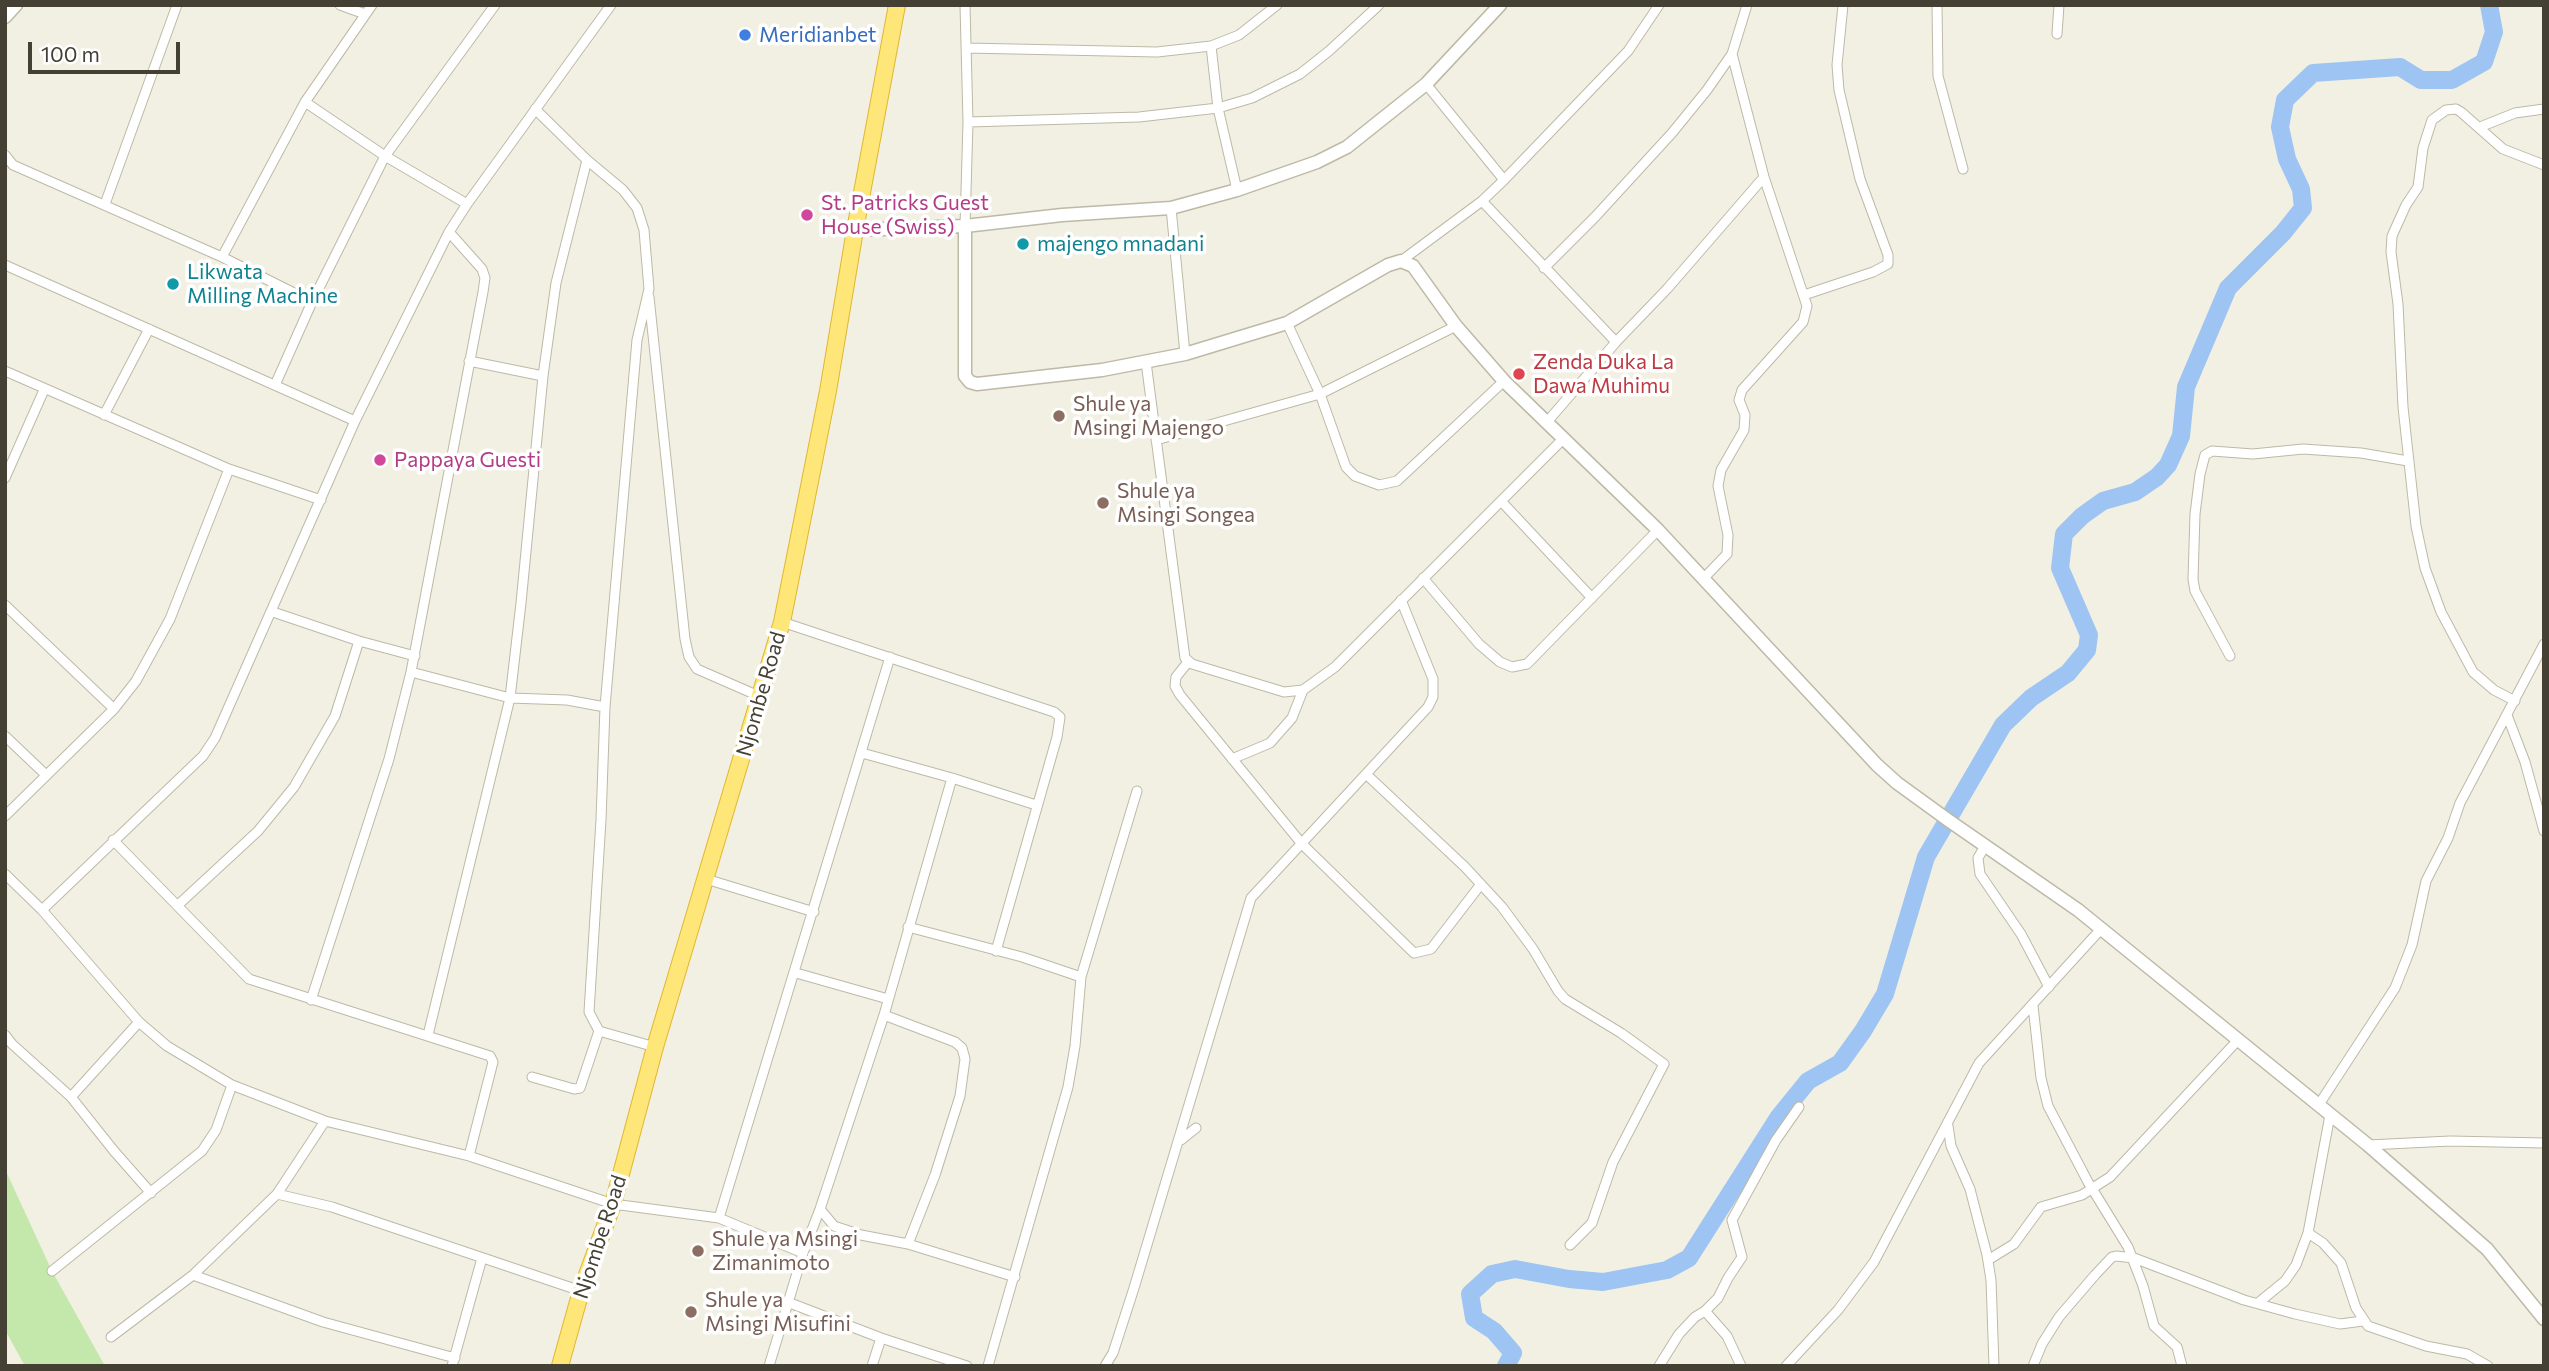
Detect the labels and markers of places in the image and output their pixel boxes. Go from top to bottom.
place label: Meridianbet [759,22,876,48]
marker: Meridianbet [737,27,753,43]
place label: St. Patricks Guest House (Swiss) [821,190,989,240]
marker: St. Patricks Guest House (Swiss) [799,207,815,223]
place label: majengo mnadani [1037,231,1204,257]
marker: majengo mnadani [1015,236,1031,252]
place label: Likwata Milling Machine [187,259,338,309]
marker: Likwata Milling Machine [165,276,181,292]
place label: Zenda Duka La Dawa Muhimu [1533,349,1674,399]
marker: Zenda Duka La Dawa Muhimu [1511,366,1527,382]
place label: Shule ya Msingi Majengo [1073,391,1224,441]
marker: Shule ya Msingi Majengo [1051,408,1067,424]
place label: Pappaya Guesti [394,447,541,473]
marker: Pappaya Guesti [372,452,388,468]
place label: Shule ya Msingi Songea [1117,478,1255,528]
marker: Shule ya Msingi Songea [1095,495,1111,511]
place label: Shule ya Msingi Zimanimoto [712,1226,858,1276]
marker: Shule ya Msingi Zimanimoto [690,1243,706,1259]
place label: Shule ya Msingi Misufini [705,1287,851,1337]
marker: Shule ya Msingi Misufini [683,1304,699,1320]

